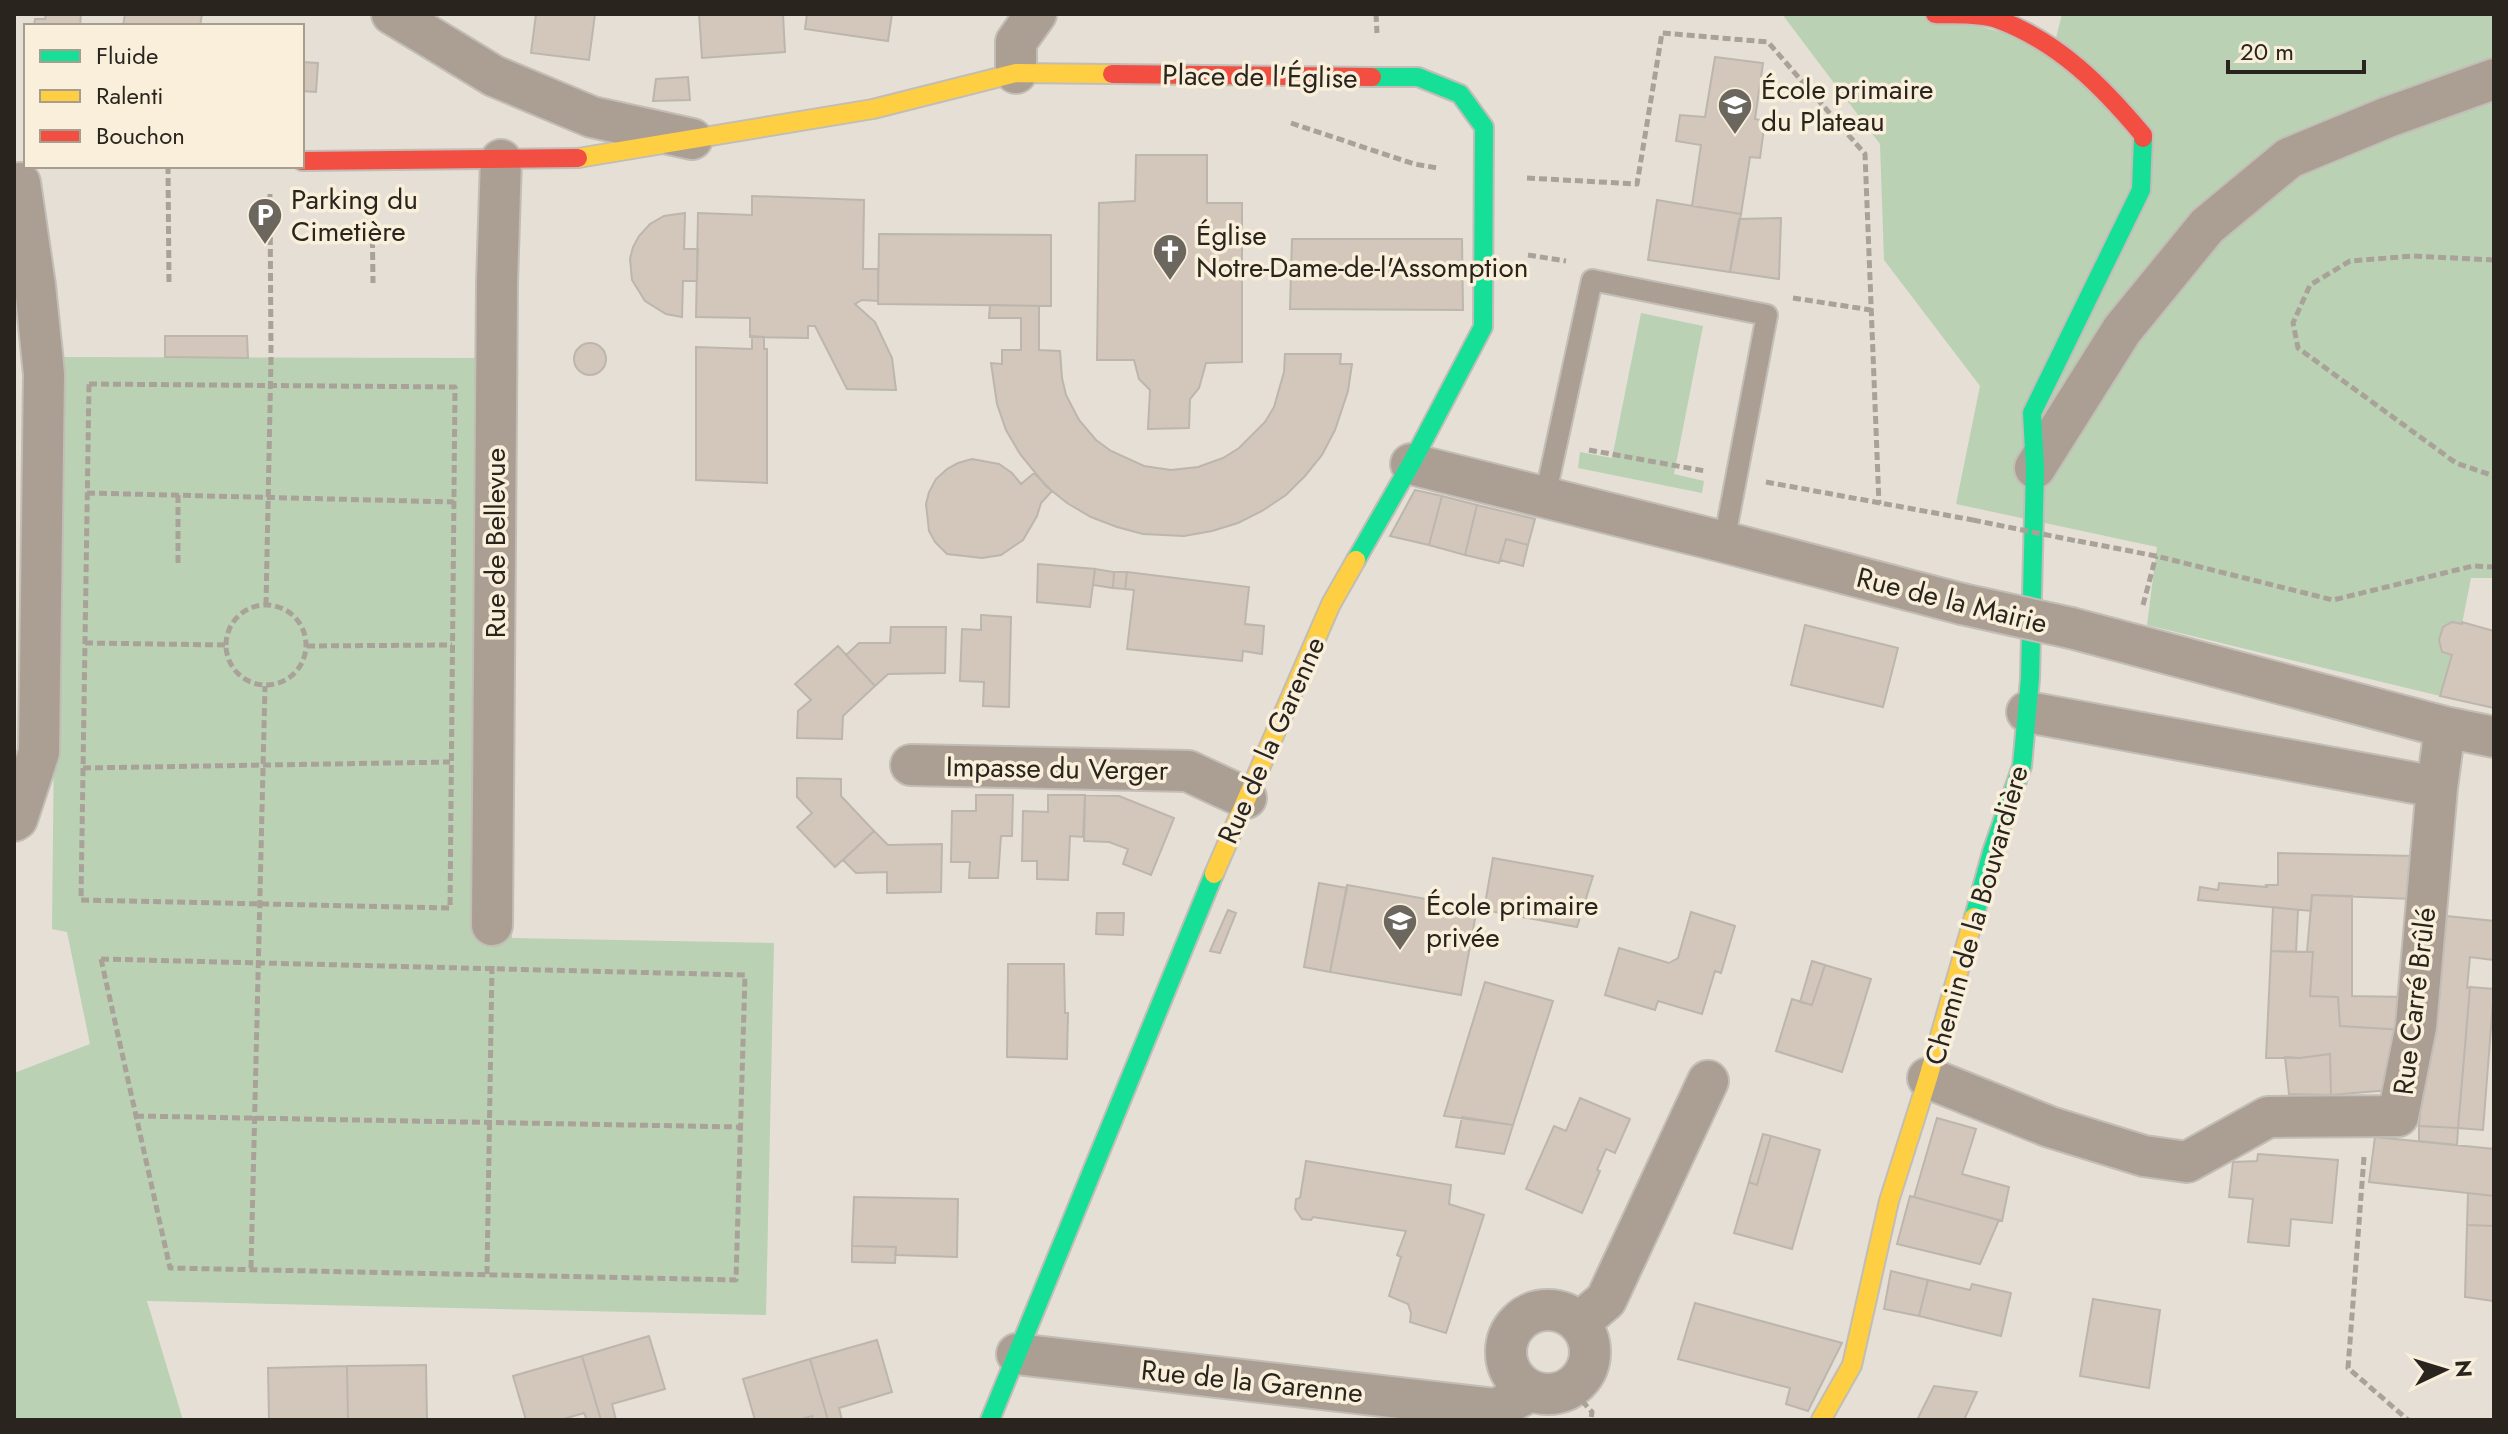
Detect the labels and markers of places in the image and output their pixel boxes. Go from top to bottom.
place label: École primaire du Plateau [1761,69,1933,142]
school or university icon: École primaire du Plateau [1716,86,1754,136]
place label: Parking du Cimetière [291,179,418,252]
parking icon: Parking du Cimetière [246,196,284,246]
place label: Église Notre-Dame-de-l'Assomption [1196,215,1528,288]
church icon: Église Notre-Dame-de-l'Assomption [1151,232,1189,282]
place label: École primaire privée [1426,885,1598,958]
school or university icon: École primaire privée [1381,902,1419,952]

